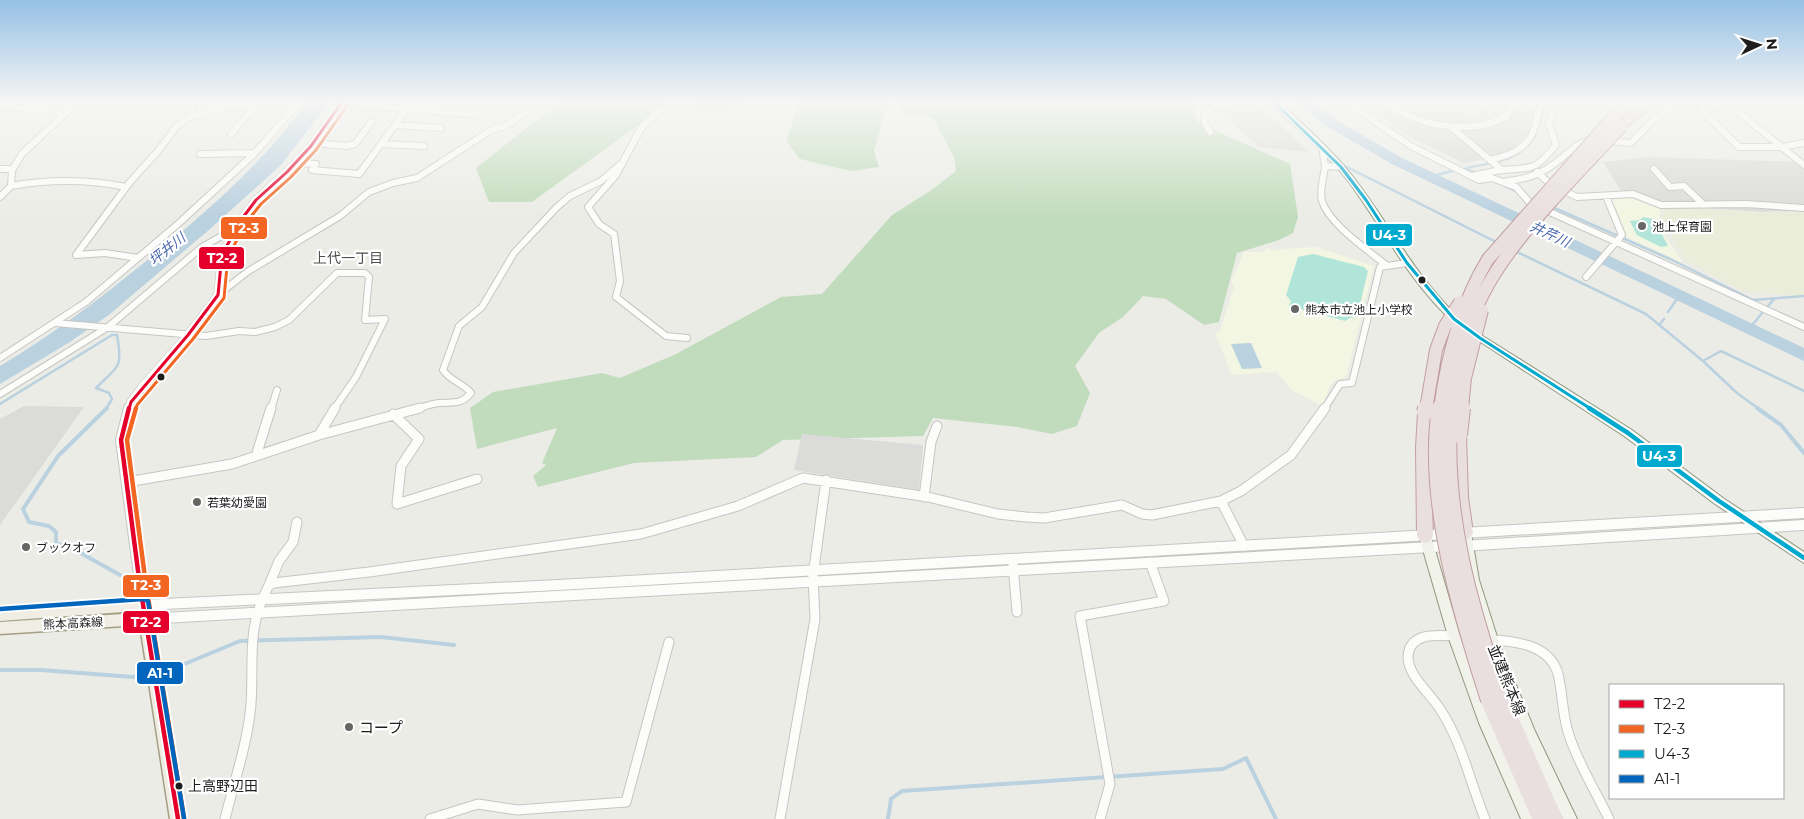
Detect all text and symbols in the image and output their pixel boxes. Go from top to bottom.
north arrow [1734,20,1784,70]
text: N [1763,38,1781,50]
line badge: T2-3 [220,216,268,240]
water label: 井芹川 [1527,217,1575,252]
text: T2-3 [229,219,259,237]
place label: 池上保育園 [1652,219,1712,234]
marker: 池上保育園 [1636,220,1648,232]
line badge: U4-3 [1365,223,1413,247]
text: U4-3 [1372,226,1406,244]
water label: 坪井川 [145,228,191,269]
line badge: T2-2 [198,246,245,270]
text: T2-2 [207,249,237,267]
district label: 上代一丁目 [313,249,383,267]
unlabelled marker [1417,275,1427,285]
place label: 熊本市立池上小学校 [1305,302,1413,317]
marker: 熊本市立池上小学校 [1289,303,1301,315]
unlabelled marker [156,372,166,382]
line badge: U4-3 [1636,444,1683,468]
text: U4-3 [1642,447,1676,465]
place label: 若葉幼愛園 [207,495,267,510]
marker: 若葉幼愛園 [191,496,203,508]
place label: ブックオフ [36,540,96,555]
marker: ブックオフ [20,541,32,553]
line badge: T2-3 [122,574,170,598]
text: T2-3 [131,576,161,594]
line badge: T2-2 [122,610,170,634]
text: T2-2 [131,613,161,631]
street label: 熊本高森線 [43,614,103,632]
street label: 並建熊本線 [1484,642,1530,718]
line badge: A1-1 [136,661,184,685]
text: A1-1 [146,664,173,682]
legend [1609,684,1784,799]
text: T2-2 [1654,694,1685,713]
place label: コープ [359,718,403,737]
text: T2-3 [1654,719,1685,738]
marker: コープ [343,721,355,733]
text: U4-3 [1654,744,1690,763]
text: A1-1 [1654,769,1680,788]
place label: 上高野辺田 [188,777,258,795]
marker: 上高野辺田 [174,781,184,791]

